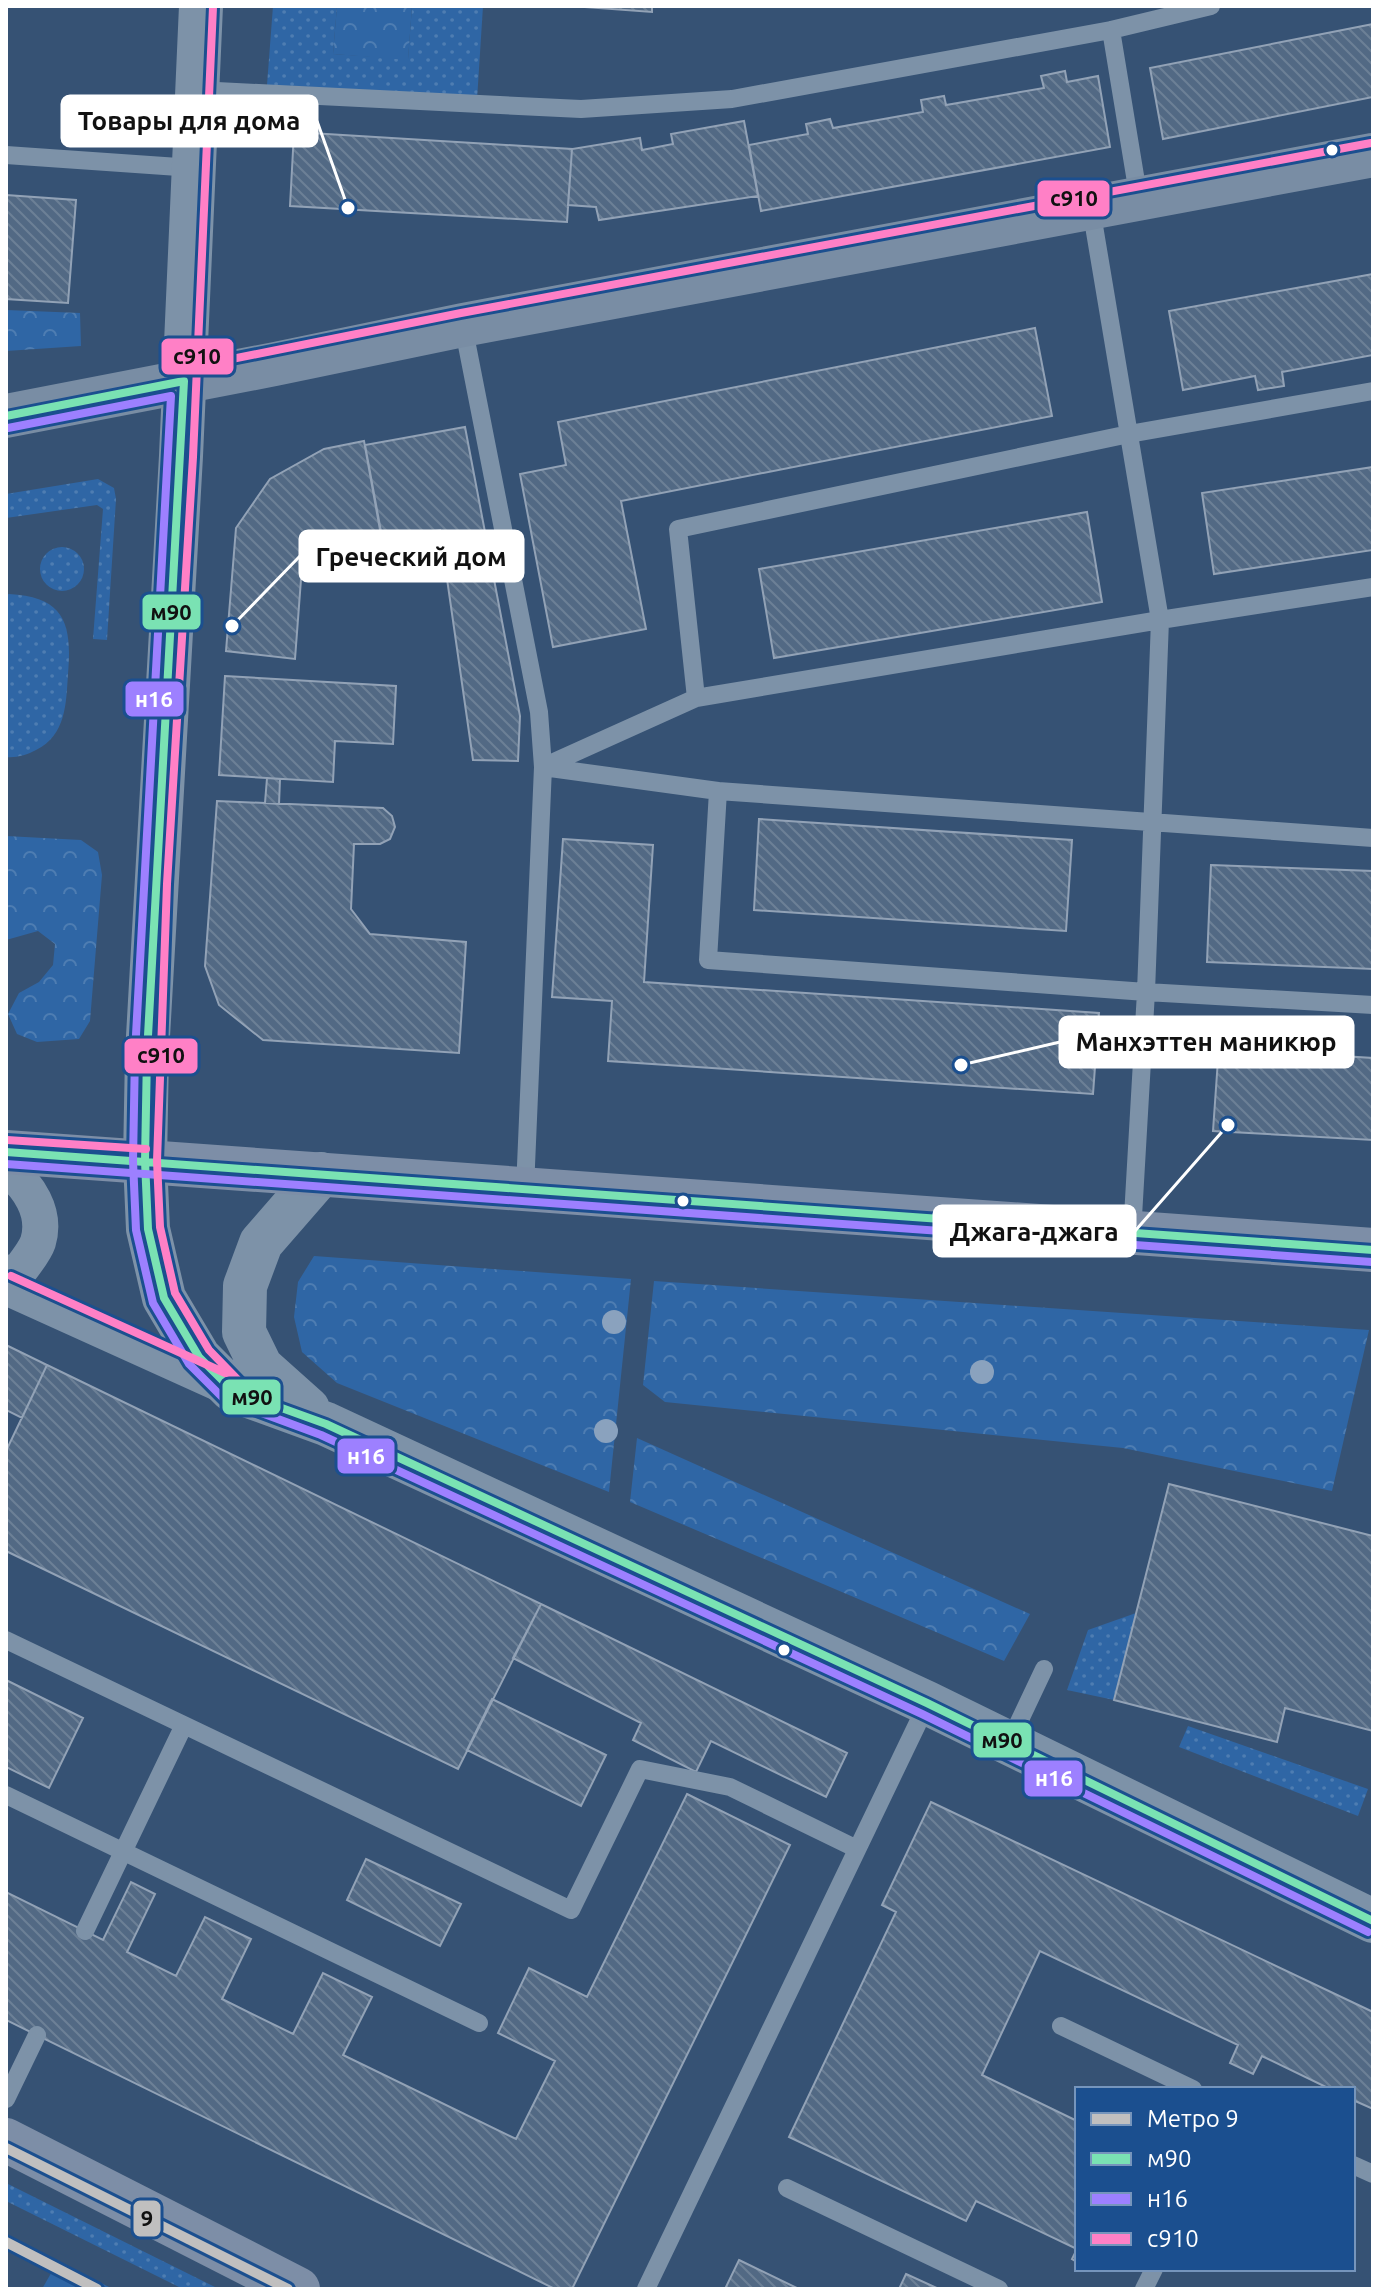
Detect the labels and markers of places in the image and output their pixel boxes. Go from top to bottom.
callout: Товары для дома [62,96,317,146]
unlabelled marker [1324,142,1340,158]
callout: Греческий дом [300,531,523,581]
callout: Манхэттен маникюр [1060,1017,1353,1067]
unlabelled marker [675,1193,691,1209]
callout: Джага-джага [934,1206,1135,1256]
unlabelled marker [776,1642,792,1658]

